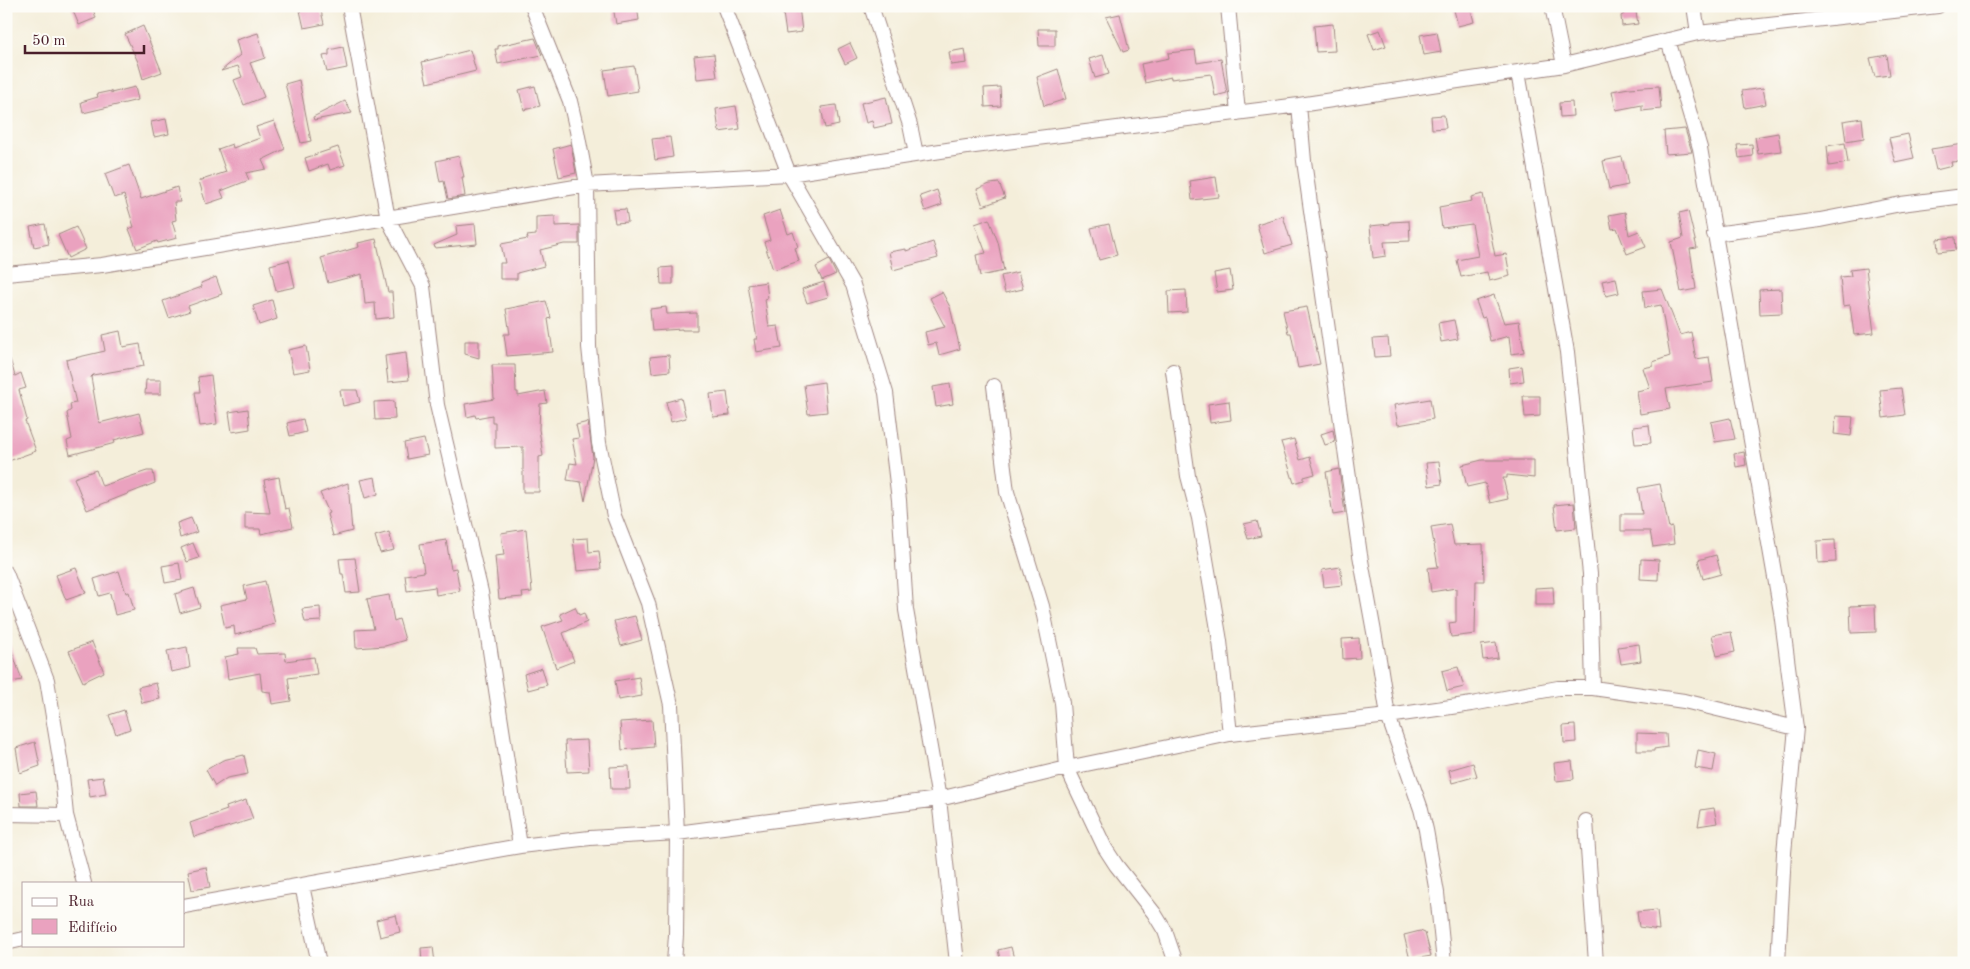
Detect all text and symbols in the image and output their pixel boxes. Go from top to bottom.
scale bar [25,22,144,54]
text: 50 m [32,34,66,49]
legend [22,882,185,946]
text: Rua [68,895,95,910]
text: Edifício [68,921,117,936]

